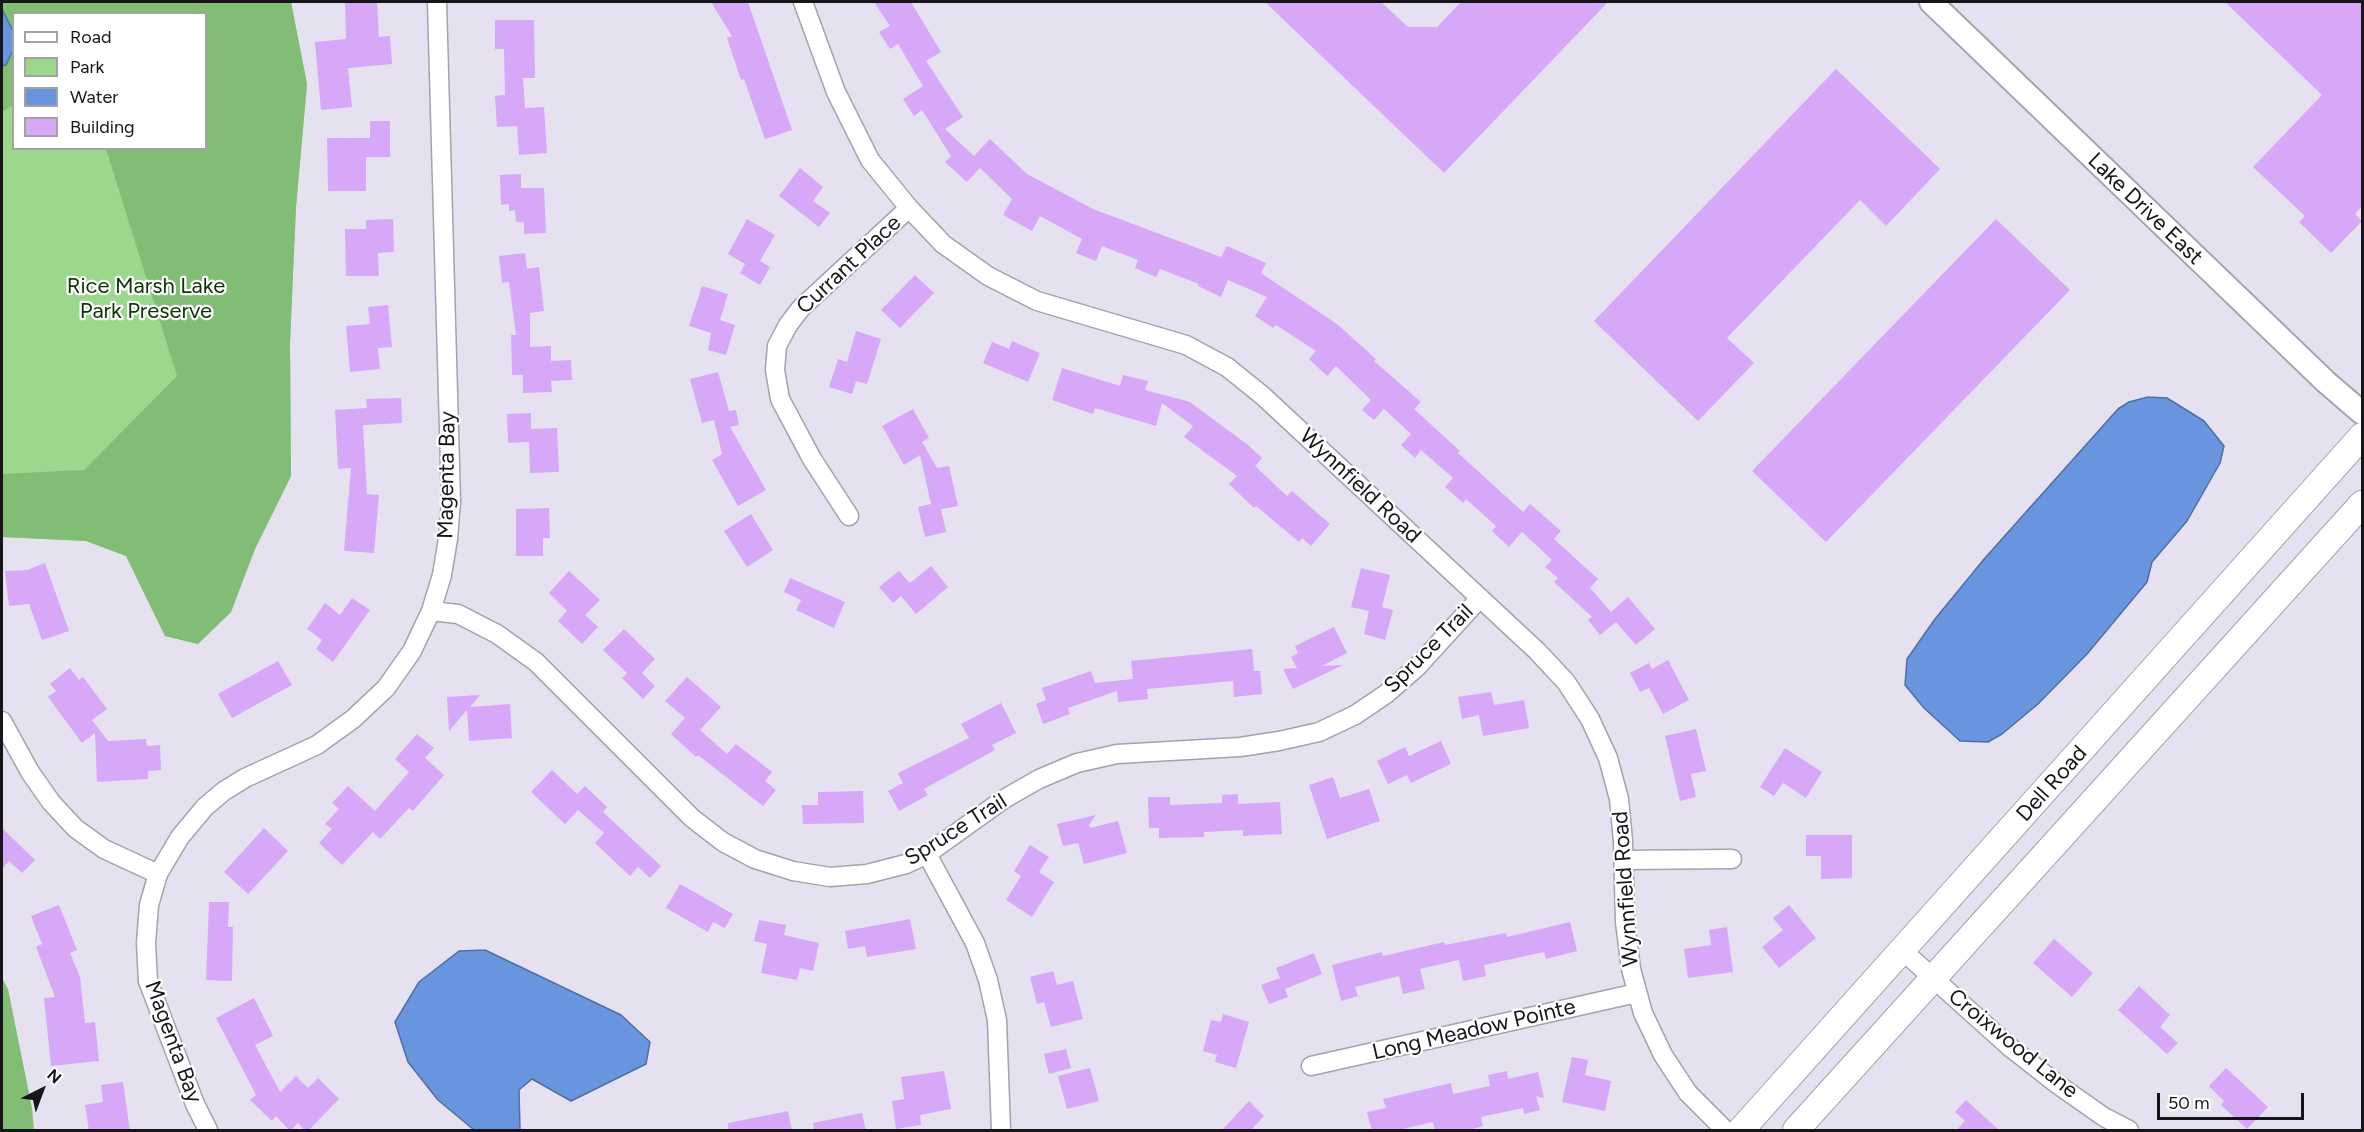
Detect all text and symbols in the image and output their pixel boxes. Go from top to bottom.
legend [12,12,207,150]
text: Road [70,26,111,48]
text: Park [70,56,104,78]
text: Water [70,86,118,108]
text: Building [70,116,135,138]
street label: Lake Drive East [2082,148,2208,270]
street label: Currant Place [791,210,907,320]
park label: Rice Marsh Lake Park Preserve [67,274,225,326]
street label: Magenta Bay [433,411,461,539]
street label: Wynnfield Road [1294,423,1426,549]
street label: Spruce Trail [1379,599,1479,699]
street label: Dell Road [2011,741,2093,827]
street label: Spruce Trail [900,788,1012,872]
street label: Wynnfield Road [1607,810,1645,968]
street label: Magenta Bay [139,977,207,1107]
street label: Croixwood Lane [1943,984,2083,1104]
street label: Long Meadow Pointe [1370,994,1578,1066]
north arrow [12,1060,72,1120]
text: N [43,1065,65,1087]
scale bar [2160,1081,2307,1119]
text: 50 m [2168,1092,2210,1114]

